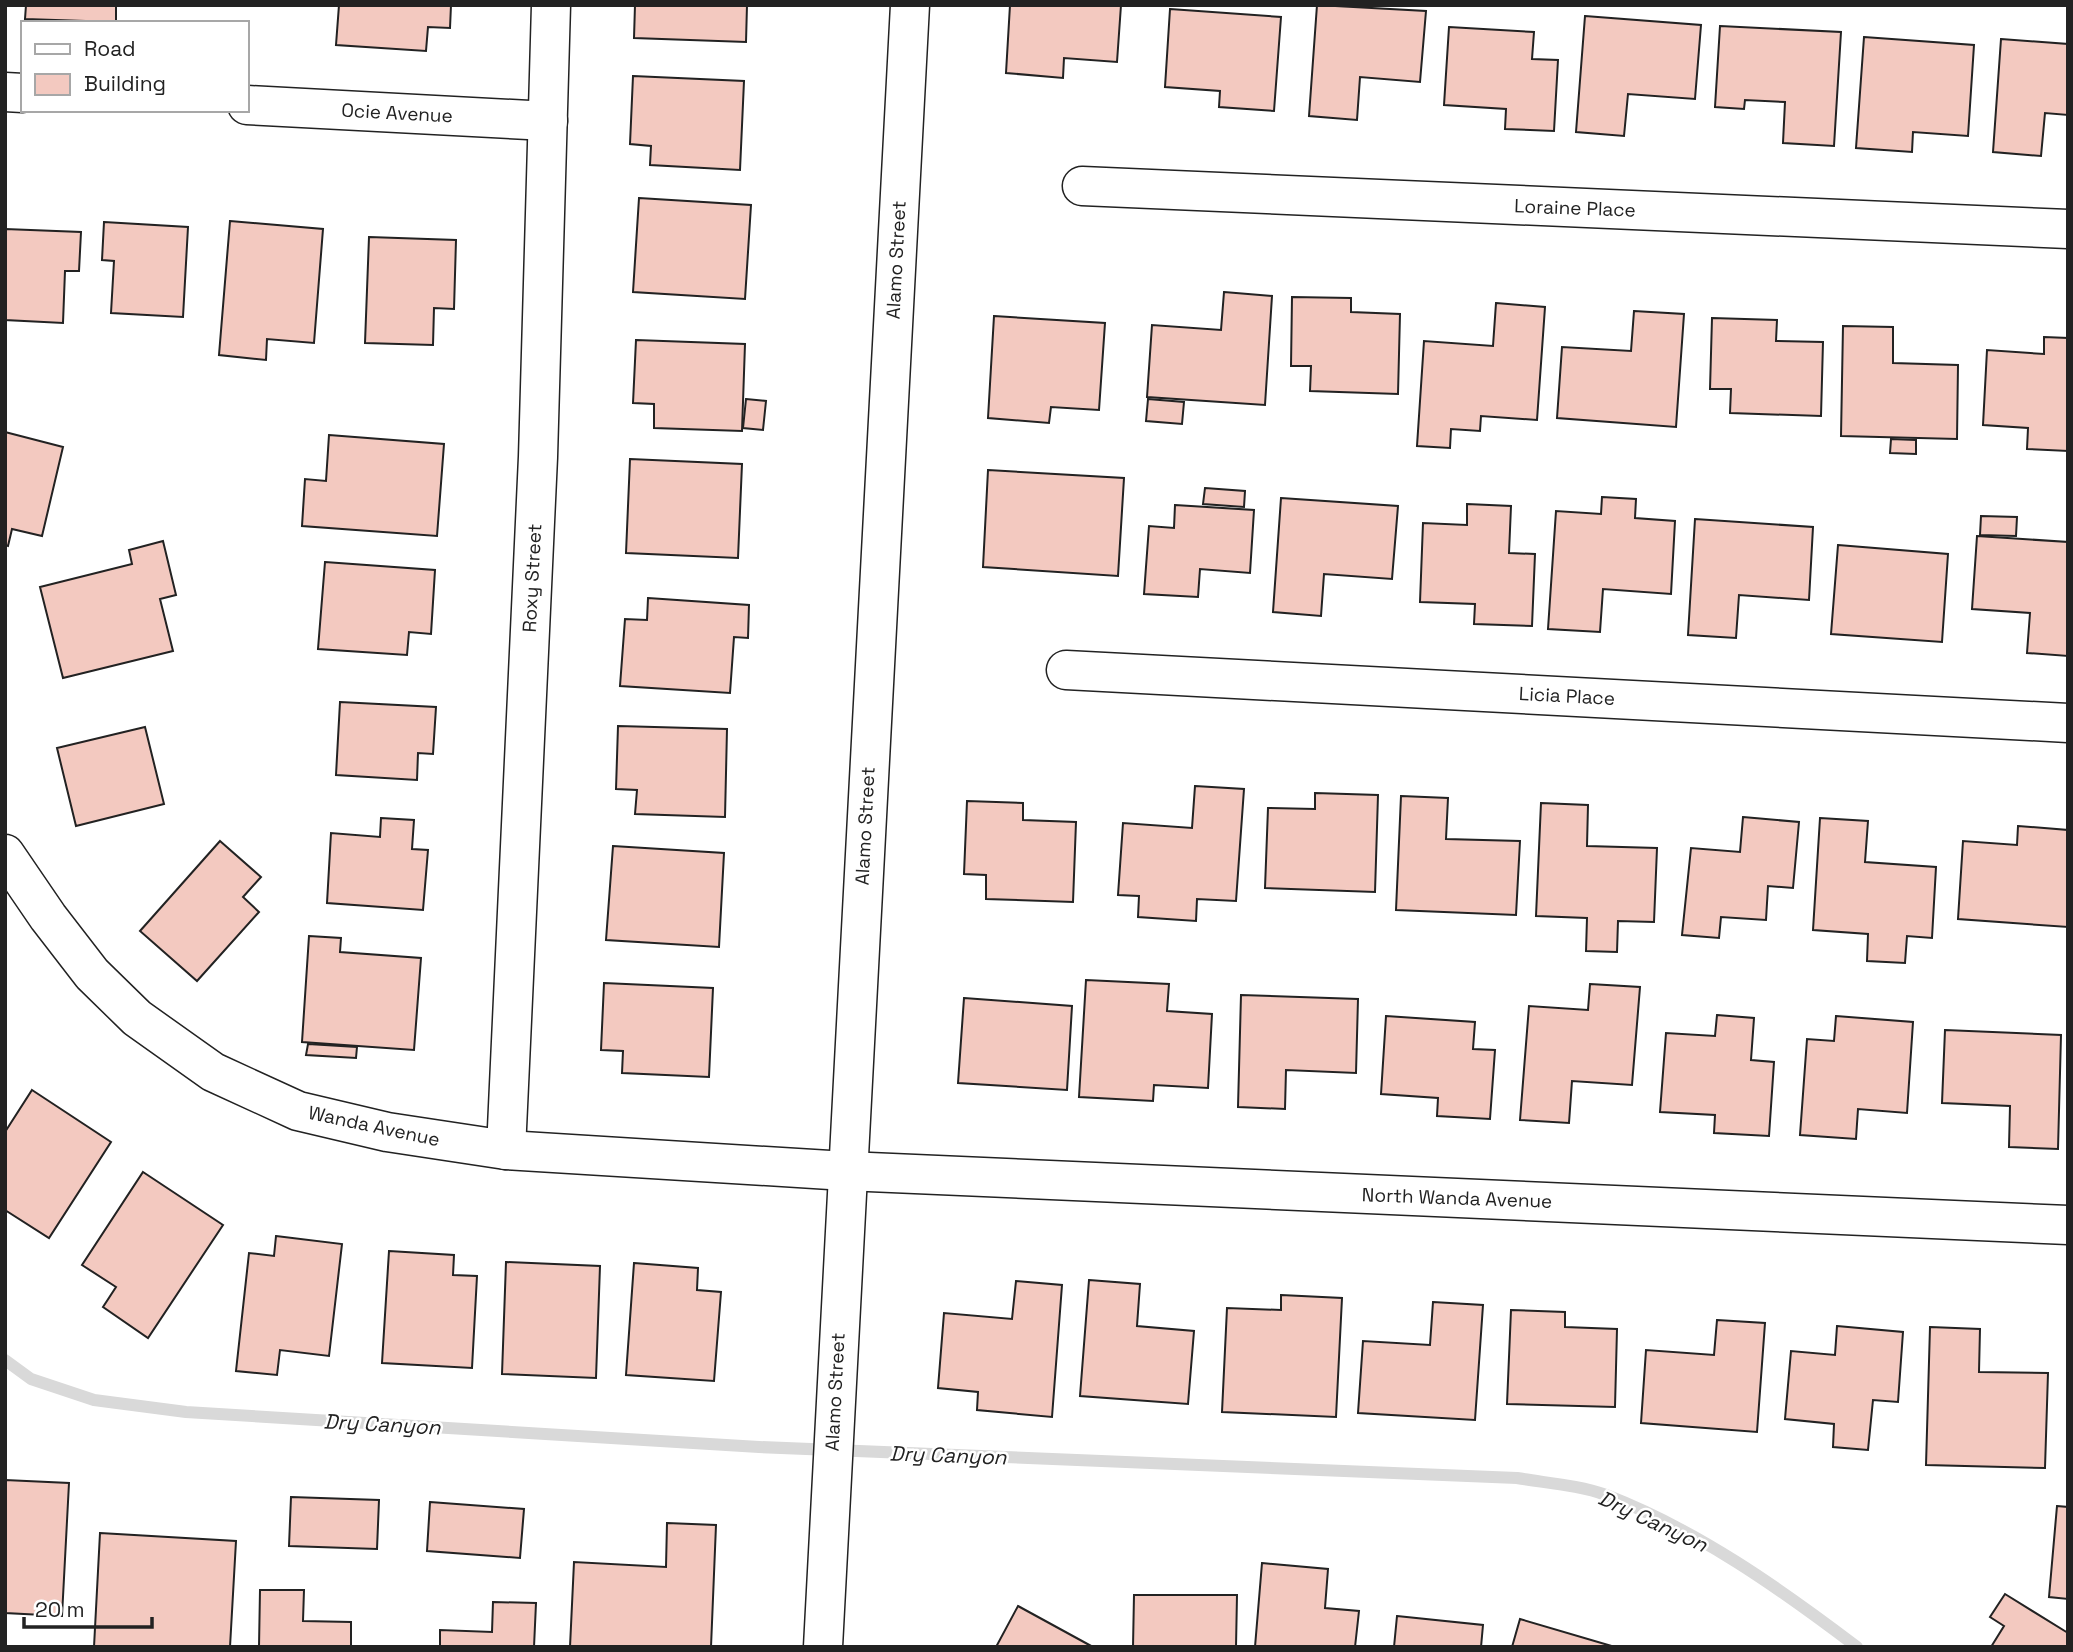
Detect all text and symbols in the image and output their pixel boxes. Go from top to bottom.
legend [21,21,248,112]
text: Road [84,35,136,62]
text: Building [84,70,166,97]
street label: Ocie Avenue [341,98,453,128]
street label: Loraine Place [1514,193,1636,223]
street label: Alamo Street [880,200,912,320]
street label: Roxy Street [517,523,547,633]
street label: Licia Place [1518,681,1616,711]
street label: Alamo Street [849,766,881,886]
street label: Wanda Avenue [306,1100,442,1152]
street label: North Wanda Avenue [1361,1182,1553,1214]
street label: Alamo Street [819,1332,851,1452]
water label: Dry Canyon [323,1407,442,1441]
water label: Dry Canyon [889,1439,1008,1471]
water label: Dry Canyon [1594,1484,1713,1558]
scale bar [24,1586,152,1630]
text: 20 m [35,1596,85,1623]

